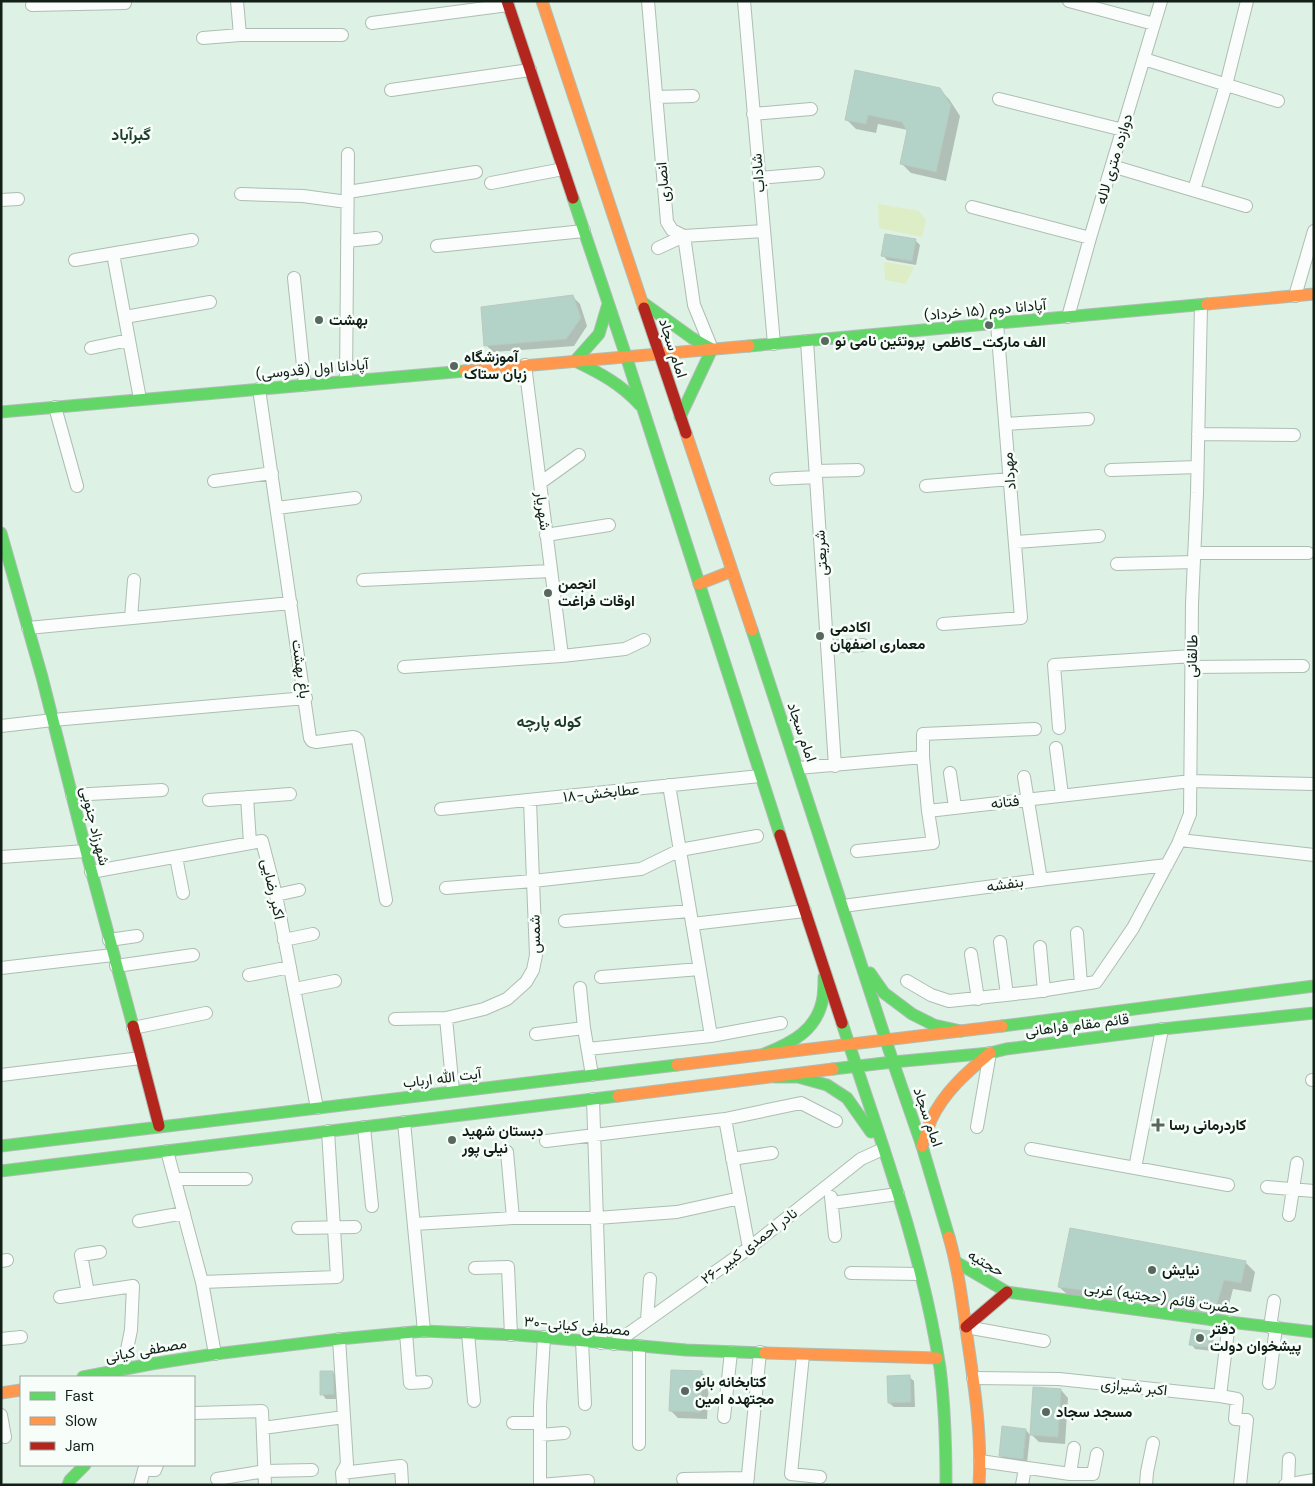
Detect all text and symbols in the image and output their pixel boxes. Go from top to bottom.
street label: دوازده متری لاله [1091,111,1137,207]
district label: گبرآباد [111,124,151,145]
street label: شاداب [746,152,770,194]
street label: انصاری [651,161,675,203]
street label: آپادانا دوم (۱۵ خرداد) [923,295,1048,325]
place label: بهشت [329,310,368,330]
marker: بهشت [313,314,325,326]
street label: امام سجاد [654,316,692,380]
marker: الف مارکت_کاظمی [983,319,995,331]
place label: پروتئین نامی نو [835,331,925,351]
place label: الف مارکت_کاظمی [932,332,1046,352]
marker: پروتئین نامی نو [819,335,831,347]
place label: آموزشگاه زبان ستاک [464,347,527,384]
street label: آپادانا اول (قدوسی) [255,354,371,384]
marker: آموزشگاه زبان ستاک [448,360,460,372]
street label: مهرداد [997,451,1021,491]
street label: شهریار [531,490,555,532]
street label: شریعتی [809,529,833,577]
place label: انجمن اوقات فراغت [558,574,635,611]
marker: انجمن اوقات فراغت [542,587,554,599]
place label: اکادمی معماری اصفهان [830,617,925,654]
marker: اکادمی معماری اصفهان [814,630,826,642]
street label: طالقانی [1182,634,1202,678]
street label: باغ بهشت [286,638,315,700]
street label: امام سجاد [783,700,821,764]
district label: کوله پارچه [516,711,582,733]
street label: ۱۸-عطابخش [562,779,640,807]
street label: شهرزاد جنوبی [76,784,115,868]
street label: فتانه [990,791,1020,813]
street label: اکبر رضایی [256,857,290,921]
street label: بنفشه [985,871,1025,897]
street label: شمس [525,914,545,954]
street label: قائم مقام فراهانی [1024,1009,1130,1041]
street label: آیت الله ارباب [402,1063,484,1093]
street label: امام سجاد [909,1085,947,1149]
place label: کاردرمانی رسا [1169,1115,1247,1135]
marker: کاردرمانی رسا [1151,1118,1165,1132]
place label: دبستان شهید نیلی پور [461,1121,544,1158]
marker: دبستان شهید نیلی پور [446,1134,458,1146]
street label: ۲۶-نادر احمدی کبیر [697,1203,801,1289]
street label: حجتیه [964,1245,1008,1281]
place label: نیایش [1162,1260,1200,1280]
marker: نیایش [1146,1264,1158,1276]
street label: حضرت قائم (حجتیه) غربی [1083,1277,1241,1319]
street label: ۳۰-مصطفی کیانی [523,1311,631,1341]
place label: دفتر پیشخوان دولت [1209,1319,1301,1356]
marker: دفتر پیشخوان دولت [1194,1332,1206,1344]
street label: مصطفی کیانی [104,1333,188,1367]
place label: کتابخانه بانو مجتهده امین [695,1372,774,1409]
street label: اکبر شیرازی [1100,1374,1168,1400]
legend [20,1376,195,1466]
marker: کتابخانه بانو مجتهده امین [679,1385,691,1397]
text: Fast [65,1386,94,1406]
place label: مسجد سجاد [1056,1402,1133,1422]
marker: مسجد سجاد [1040,1406,1052,1418]
text: Slow [65,1411,98,1431]
text: Jam [65,1436,94,1456]

